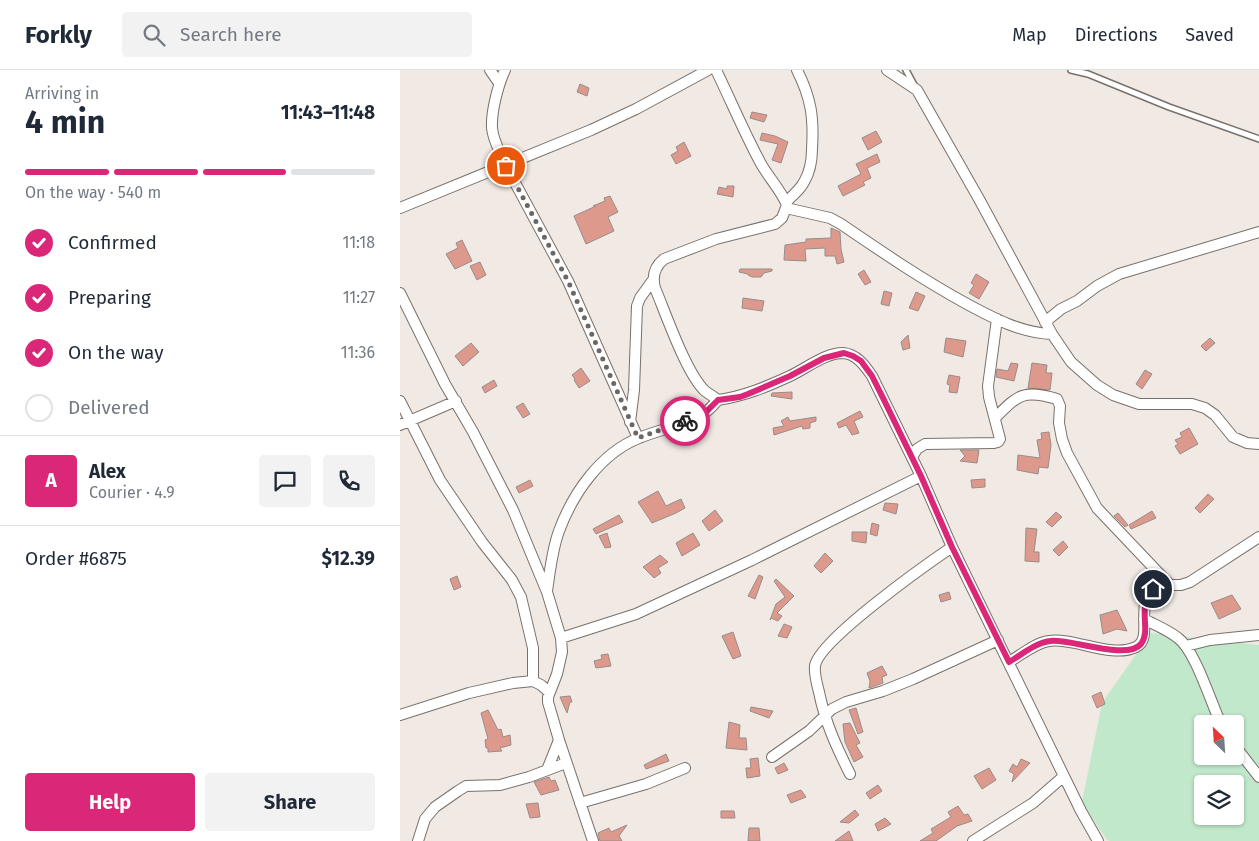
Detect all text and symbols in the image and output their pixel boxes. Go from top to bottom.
search box [122,12,472,57]
text: Forkly [25,21,92,49]
icon: search [140,21,168,49]
text: Search here [180,23,282,46]
text: Map [1012,24,1047,46]
text: Directions [1075,24,1157,46]
text: Saved [1185,24,1234,46]
text: Arriving in [25,84,99,103]
text: 11:43–11:48 [281,101,375,124]
text: 4 min [25,103,105,141]
pin [485,145,527,187]
icon: bag [492,152,520,180]
text: On the way · 540 m [25,183,161,202]
icon: check [25,229,53,257]
text: Confirmed [68,231,157,254]
text: 11:18 [342,233,375,252]
icon: check [25,284,53,312]
text: Preparing [68,286,151,309]
text: 11:27 [343,288,375,307]
icon: check [25,339,53,367]
text: On the way [68,341,164,364]
text: 11:36 [341,343,375,362]
text: Delivered [68,396,150,419]
courier [660,396,710,446]
icon: bike [671,407,699,435]
button: chat [259,455,311,507]
button: phone [323,455,375,507]
text: Alex [89,460,126,483]
text: A [45,469,57,492]
text: Courier · 4.9 [89,483,175,502]
text: Order #6875 [25,547,127,570]
text: $12.39 [321,547,375,570]
pin [1132,568,1174,610]
icon: home [1139,575,1167,603]
north arrow [1194,715,1244,765]
map controls [1194,715,1244,825]
button: Help [25,773,195,831]
button: Share [205,773,375,831]
button: layers [1194,775,1244,825]

